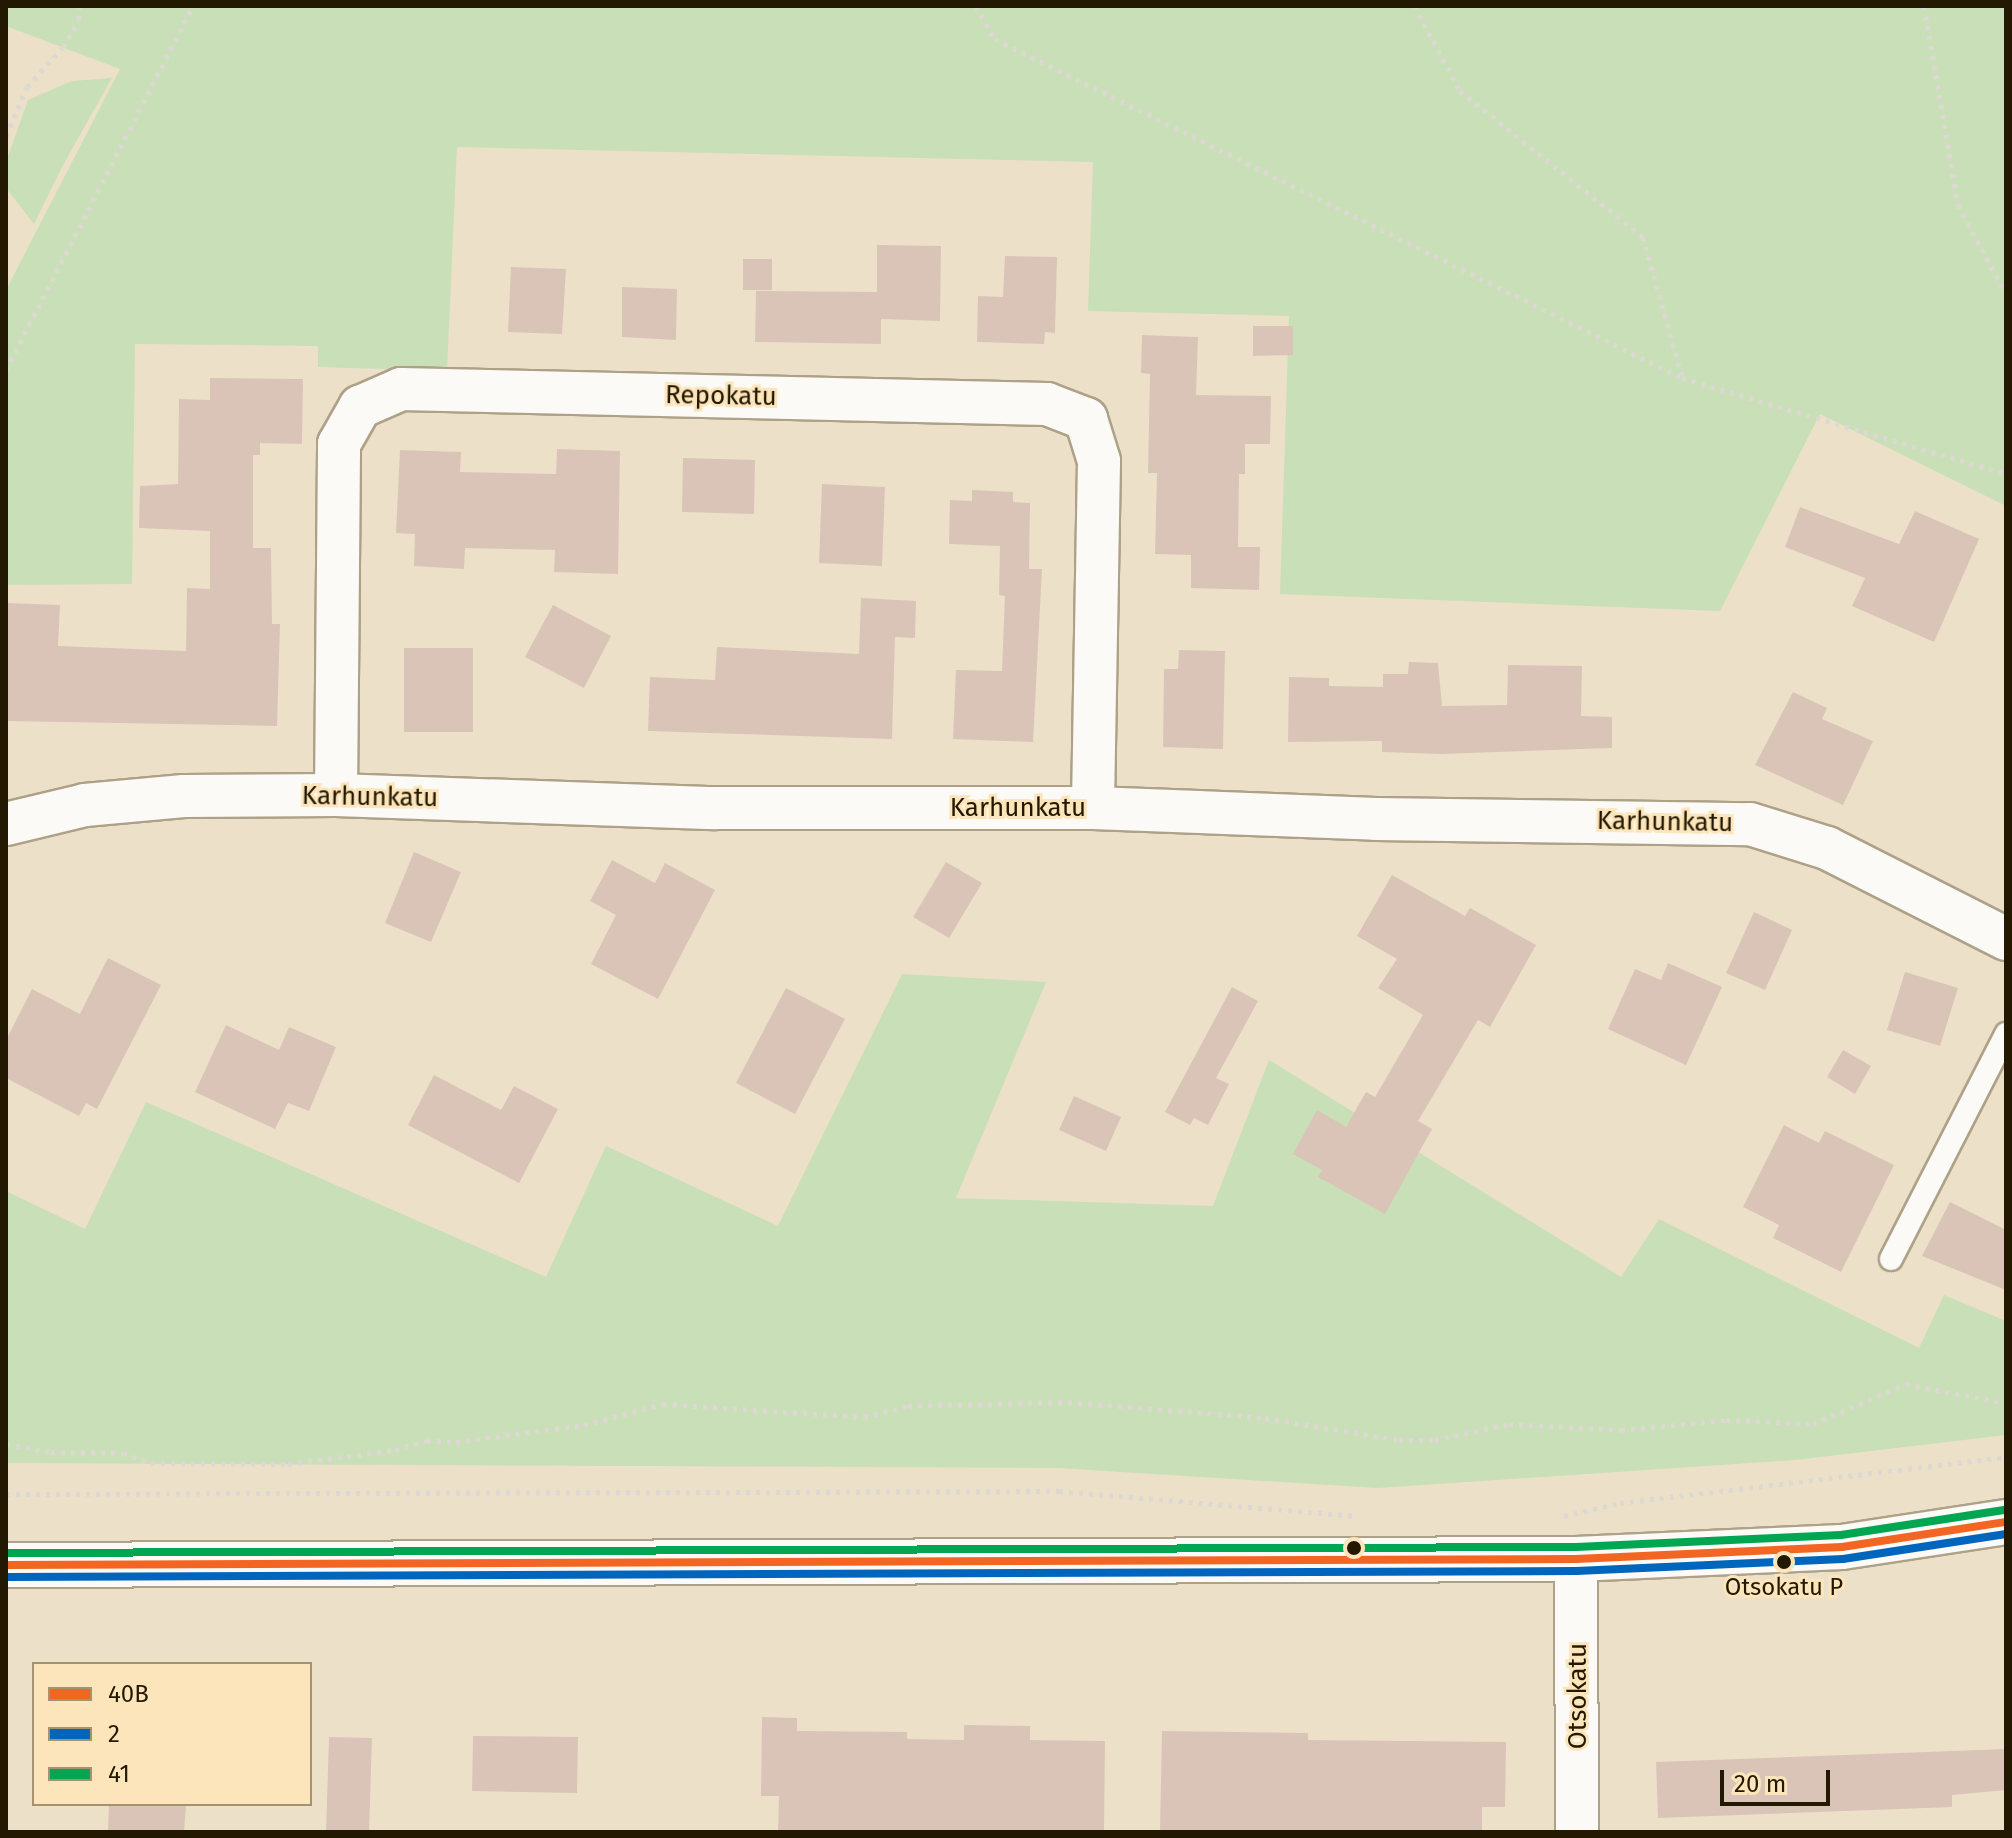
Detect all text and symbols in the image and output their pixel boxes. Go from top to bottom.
street label: Repokatu [665,379,777,413]
street label: Karhunkatu [301,780,439,814]
street label: Karhunkatu [950,792,1086,824]
street label: Karhunkatu [1596,805,1734,839]
unlabelled marker [1346,1540,1362,1556]
marker: Otsokatu P [1776,1554,1792,1570]
place label: Otsokatu P [1725,1574,1843,1602]
street label: Otsokatu [1562,1643,1594,1749]
legend [32,1662,312,1806]
text: 40B [108,1680,149,1708]
text: 2 [108,1720,120,1748]
scale bar [1724,1754,1834,1804]
text: 41 [108,1760,130,1788]
text: 20 m [1734,1770,1786,1798]

